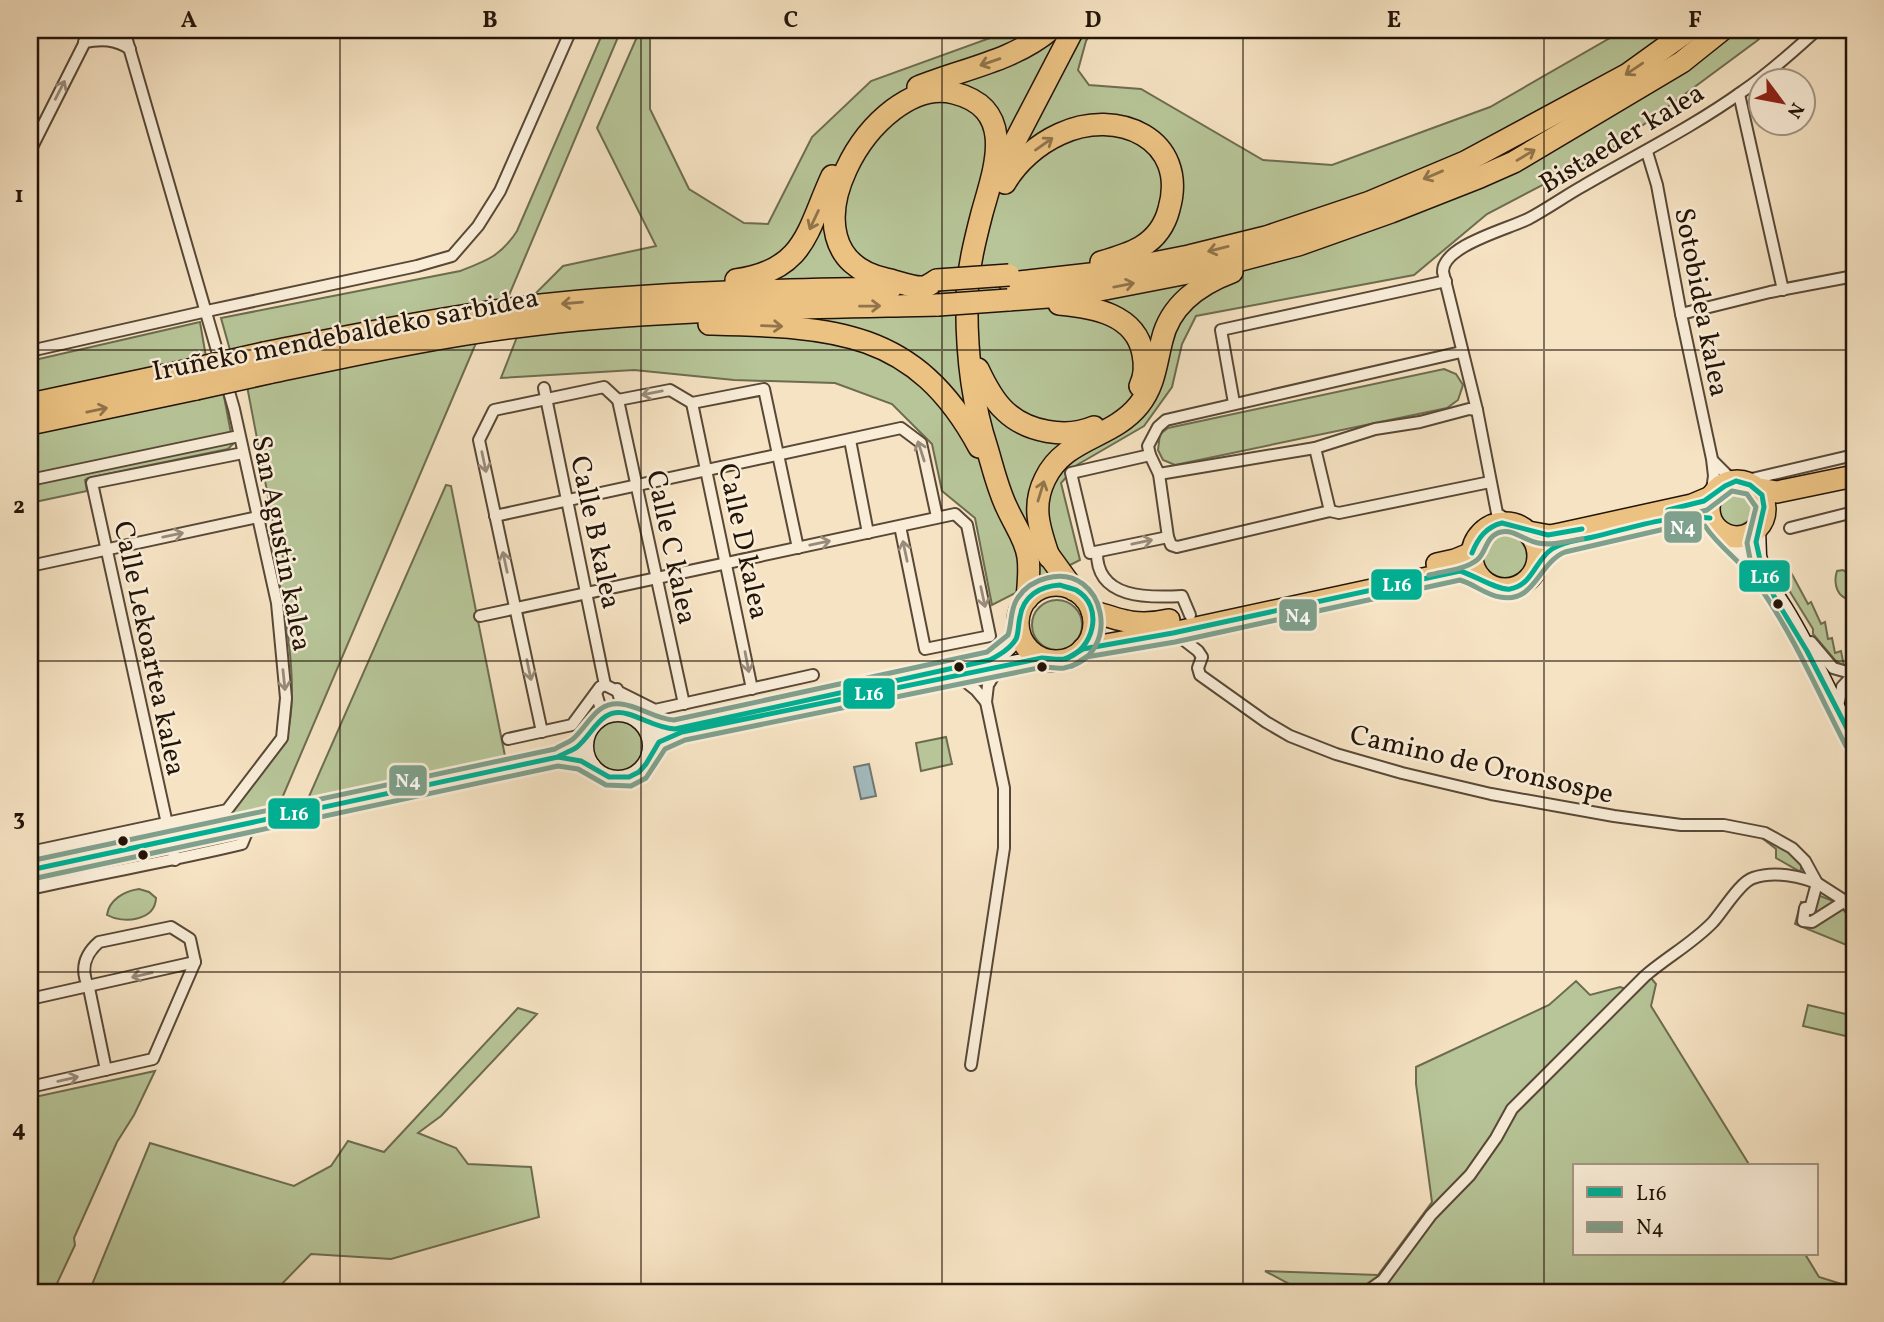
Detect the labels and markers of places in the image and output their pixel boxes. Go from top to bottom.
unlabelled marker [1771,597,1785,611]
unlabelled marker [952,660,966,674]
unlabelled marker [1035,660,1049,674]
unlabelled marker [116,834,130,848]
unlabelled marker [136,848,150,862]

